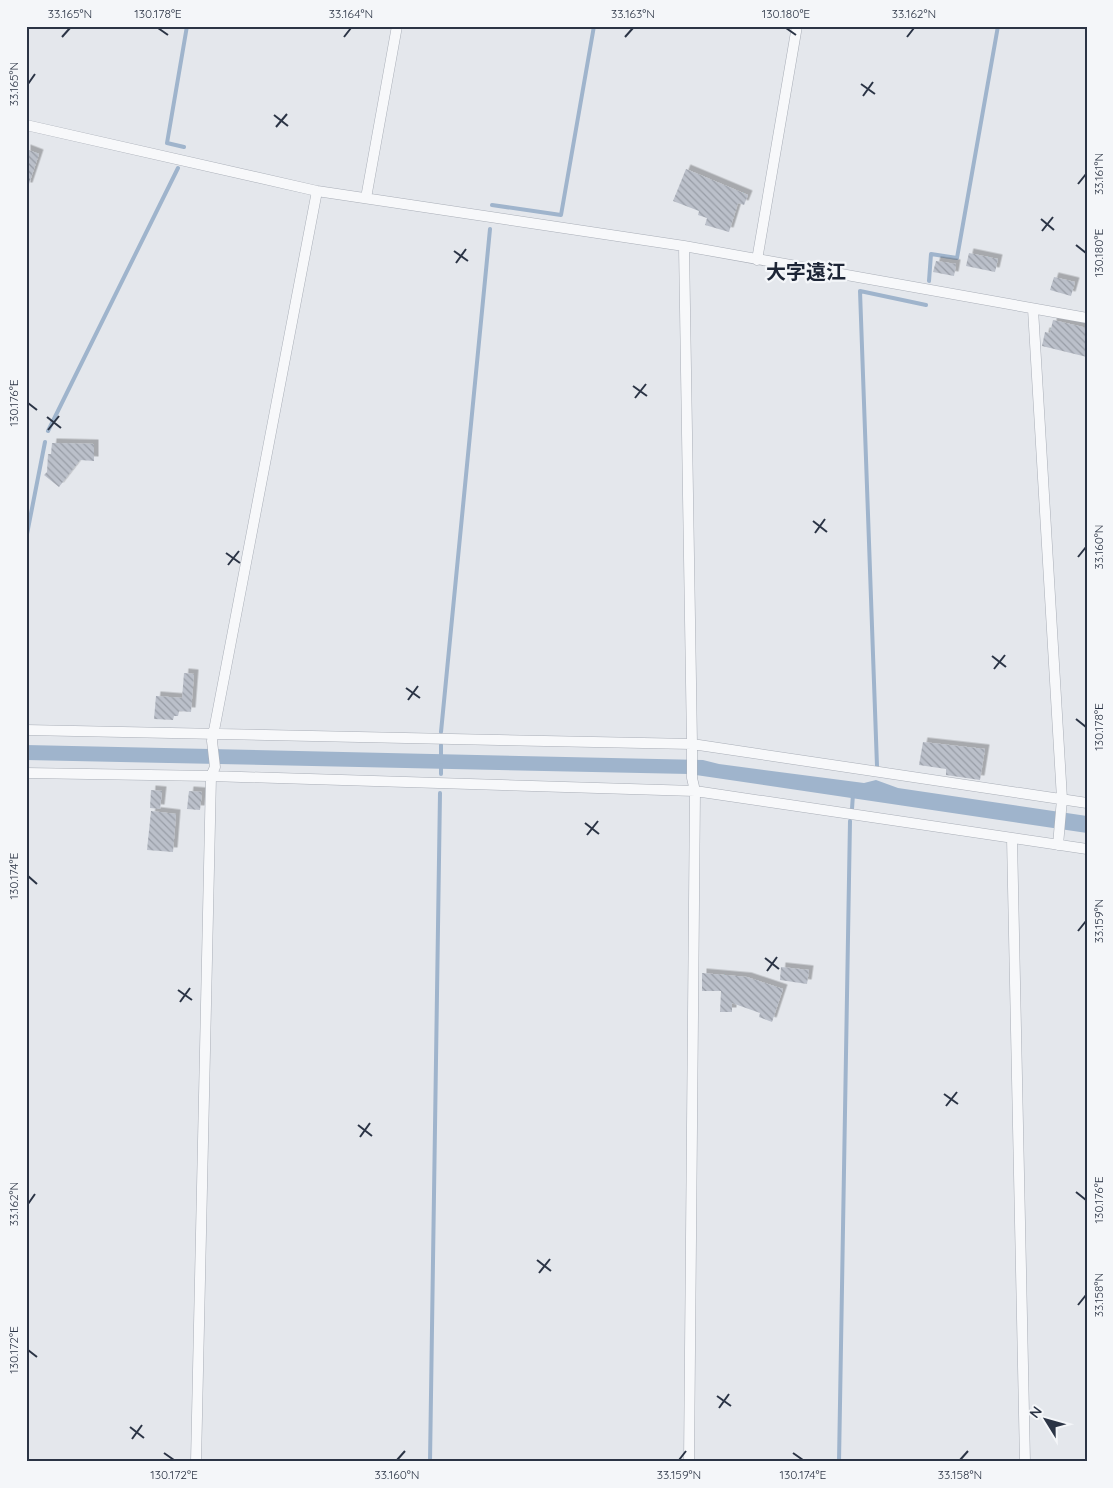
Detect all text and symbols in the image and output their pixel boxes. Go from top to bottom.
text: 33.165°N [48,6,92,21]
text: 130.178°E [134,6,182,21]
text: 33.164°N [329,6,373,21]
text: 33.163°N [611,6,655,21]
text: 130.180°E [762,6,810,21]
text: 33.162°N [892,6,936,21]
text: 33.165°N [6,62,21,106]
text: 33.161°N [1091,153,1106,195]
text: 130.180°E [1091,229,1106,277]
district label: 大字遠江 [766,259,846,284]
text: 130.176°E [6,379,21,427]
text: 33.160°N [1091,525,1106,570]
text: 130.178°E [1091,703,1106,751]
text: 130.174°E [6,852,21,899]
text: 33.159°N [1091,899,1106,943]
text: 130.176°E [1091,1176,1106,1224]
text: 33.162°N [6,1182,21,1226]
text: 33.158°N [1091,1273,1106,1317]
text: 130.172°E [6,1326,21,1374]
north arrow [1020,1396,1070,1446]
text: N [1025,1403,1046,1422]
text: 130.172°E [150,1467,198,1482]
text: 33.160°N [375,1467,420,1482]
text: 33.159°N [657,1467,701,1482]
text: 130.174°E [780,1467,827,1482]
text: 33.158°N [938,1467,982,1482]

